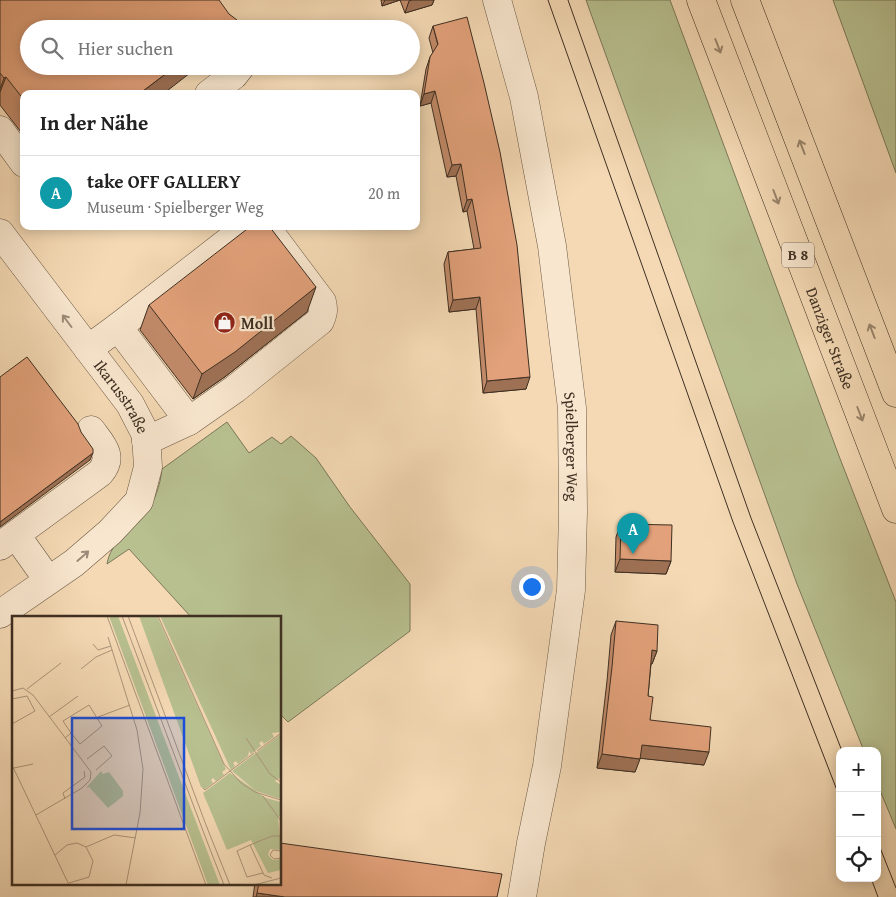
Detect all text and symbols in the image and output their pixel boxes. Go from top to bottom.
search box [20,20,420,75]
icon: search [38,34,66,62]
text: Hier suchen [78,34,173,62]
one-way arrow [714,37,723,53]
text: In der Nähe [40,107,148,138]
one-way arrow [797,140,806,155]
text: take OFF GALLERY [87,167,241,195]
text: A [51,181,61,205]
text: 20 m [368,181,400,205]
one-way arrow [772,189,781,204]
text: Museum · Spielberger Weg [87,195,263,219]
road number: B 8 [782,242,814,268]
street label: Danziger Straße [800,283,861,393]
shop icon: Moll [213,311,237,335]
place label: Moll [241,311,273,335]
one-way arrow [61,315,72,328]
one-way arrow [867,324,876,340]
street label: Ikarusstraße [88,354,155,438]
street label: Spielberger Weg [558,390,585,501]
one-way arrow [856,407,865,422]
pin: A [617,513,649,554]
one-way arrow [76,550,89,561]
your location [519,574,545,600]
inset map [12,616,281,884]
map controls [836,747,881,882]
button: + [836,747,881,792]
button: − [836,792,881,837]
button: locate [836,837,881,882]

